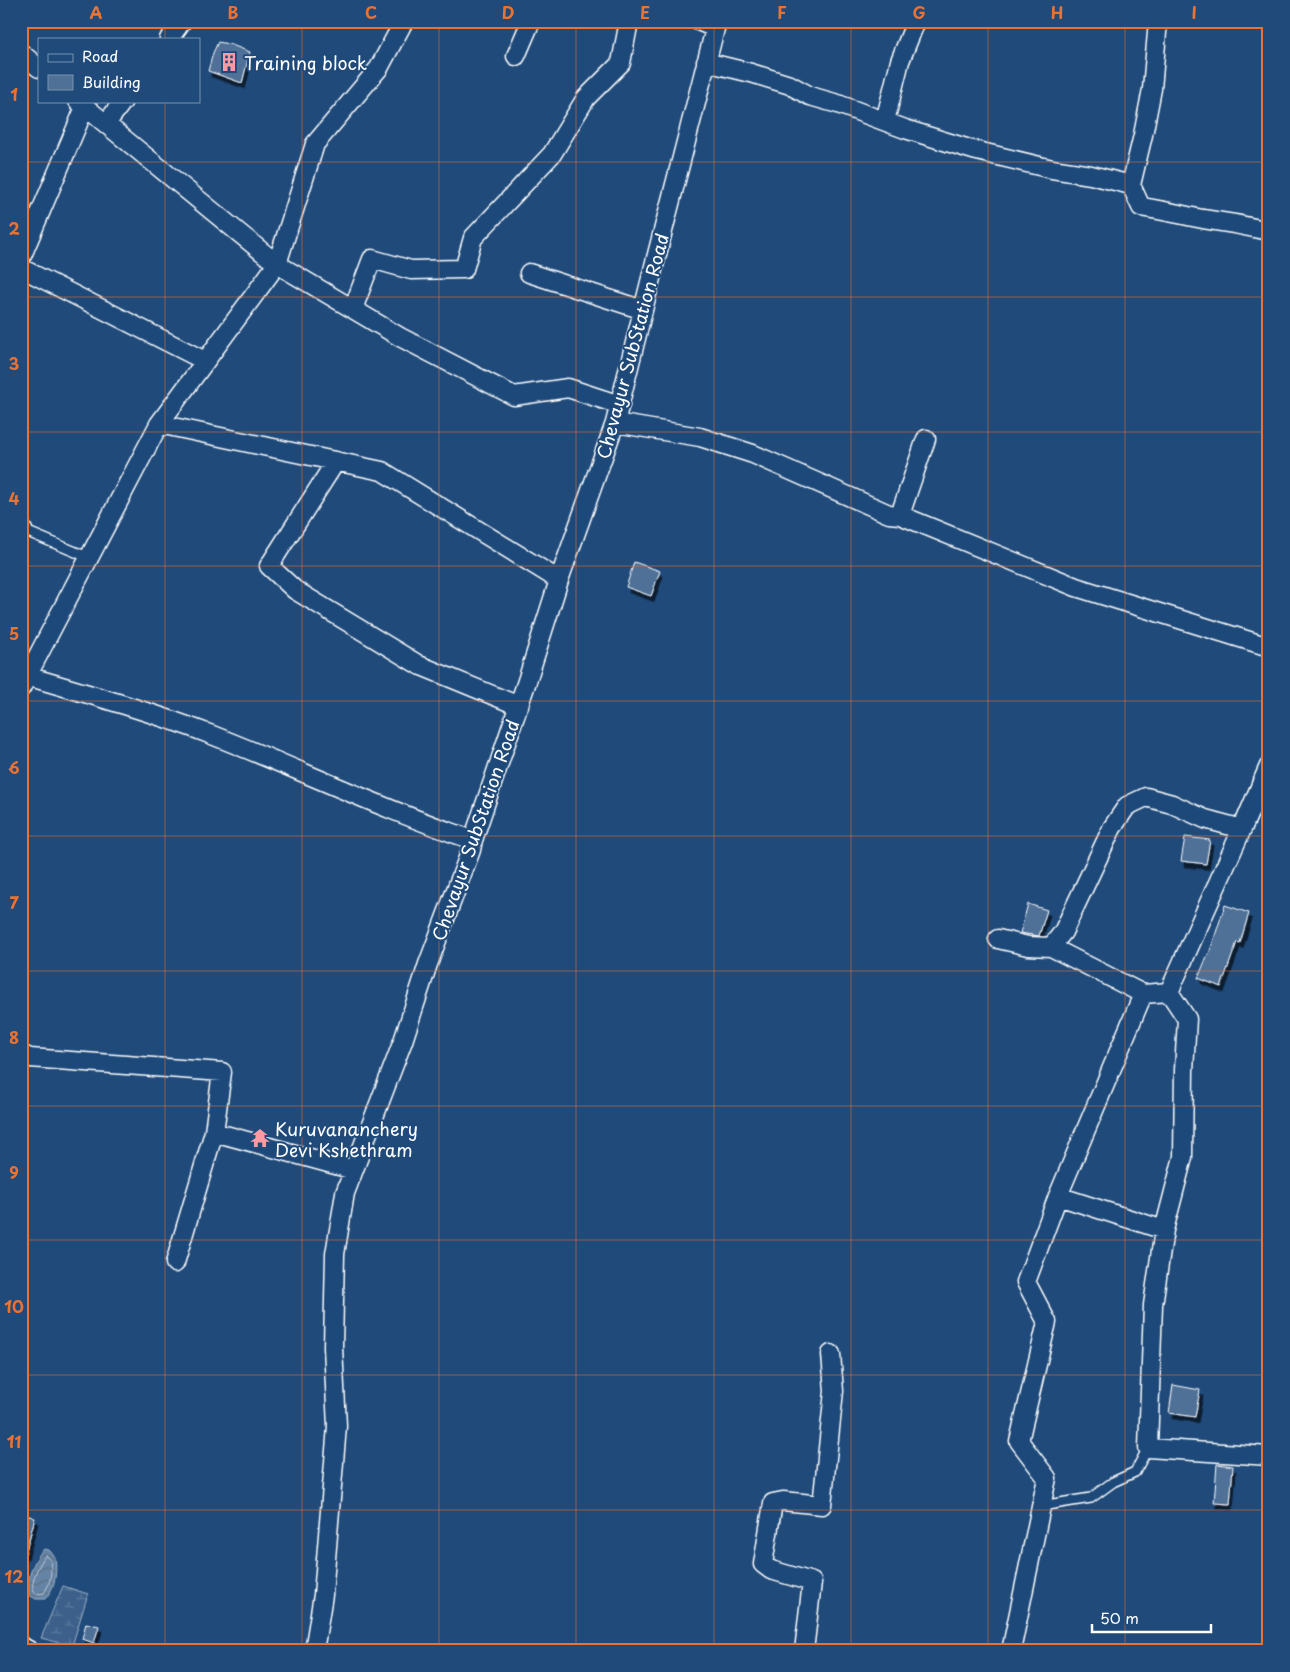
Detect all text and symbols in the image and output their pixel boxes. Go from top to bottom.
text: A [90,0,103,24]
text: B [228,0,239,24]
text: C [365,0,377,24]
text: D [502,0,514,24]
text: E [640,0,650,24]
text: F [777,0,787,24]
text: G [912,0,926,24]
text: H [1051,0,1063,24]
text: I [1191,0,1197,24]
legend [38,38,200,102]
text: Road [82,44,118,67]
place label: Training block [244,49,367,76]
building icon: Training block [218,51,240,73]
text: Building [82,70,141,93]
text: 1 [10,82,18,106]
text: 2 [8,216,20,240]
street label: Chevayur SubStation Road [589,230,675,462]
text: 3 [9,351,19,375]
text: 4 [9,486,20,510]
text: 5 [9,621,19,645]
street label: Chevayur SubStation Road [424,716,526,944]
text: 6 [8,755,20,779]
text: 7 [9,890,19,914]
text: 8 [9,1025,19,1049]
place label: Kuruvananchery Devi Kshethram [275,1115,418,1163]
temple icon: Kuruvananchery Devi Kshethram [249,1127,271,1149]
text: 9 [9,1160,19,1184]
text: 10 [4,1294,24,1318]
text: 11 [7,1429,21,1453]
text: 12 [5,1564,23,1588]
scale bar [1092,1602,1211,1634]
text: 50 m [1100,1606,1139,1629]

